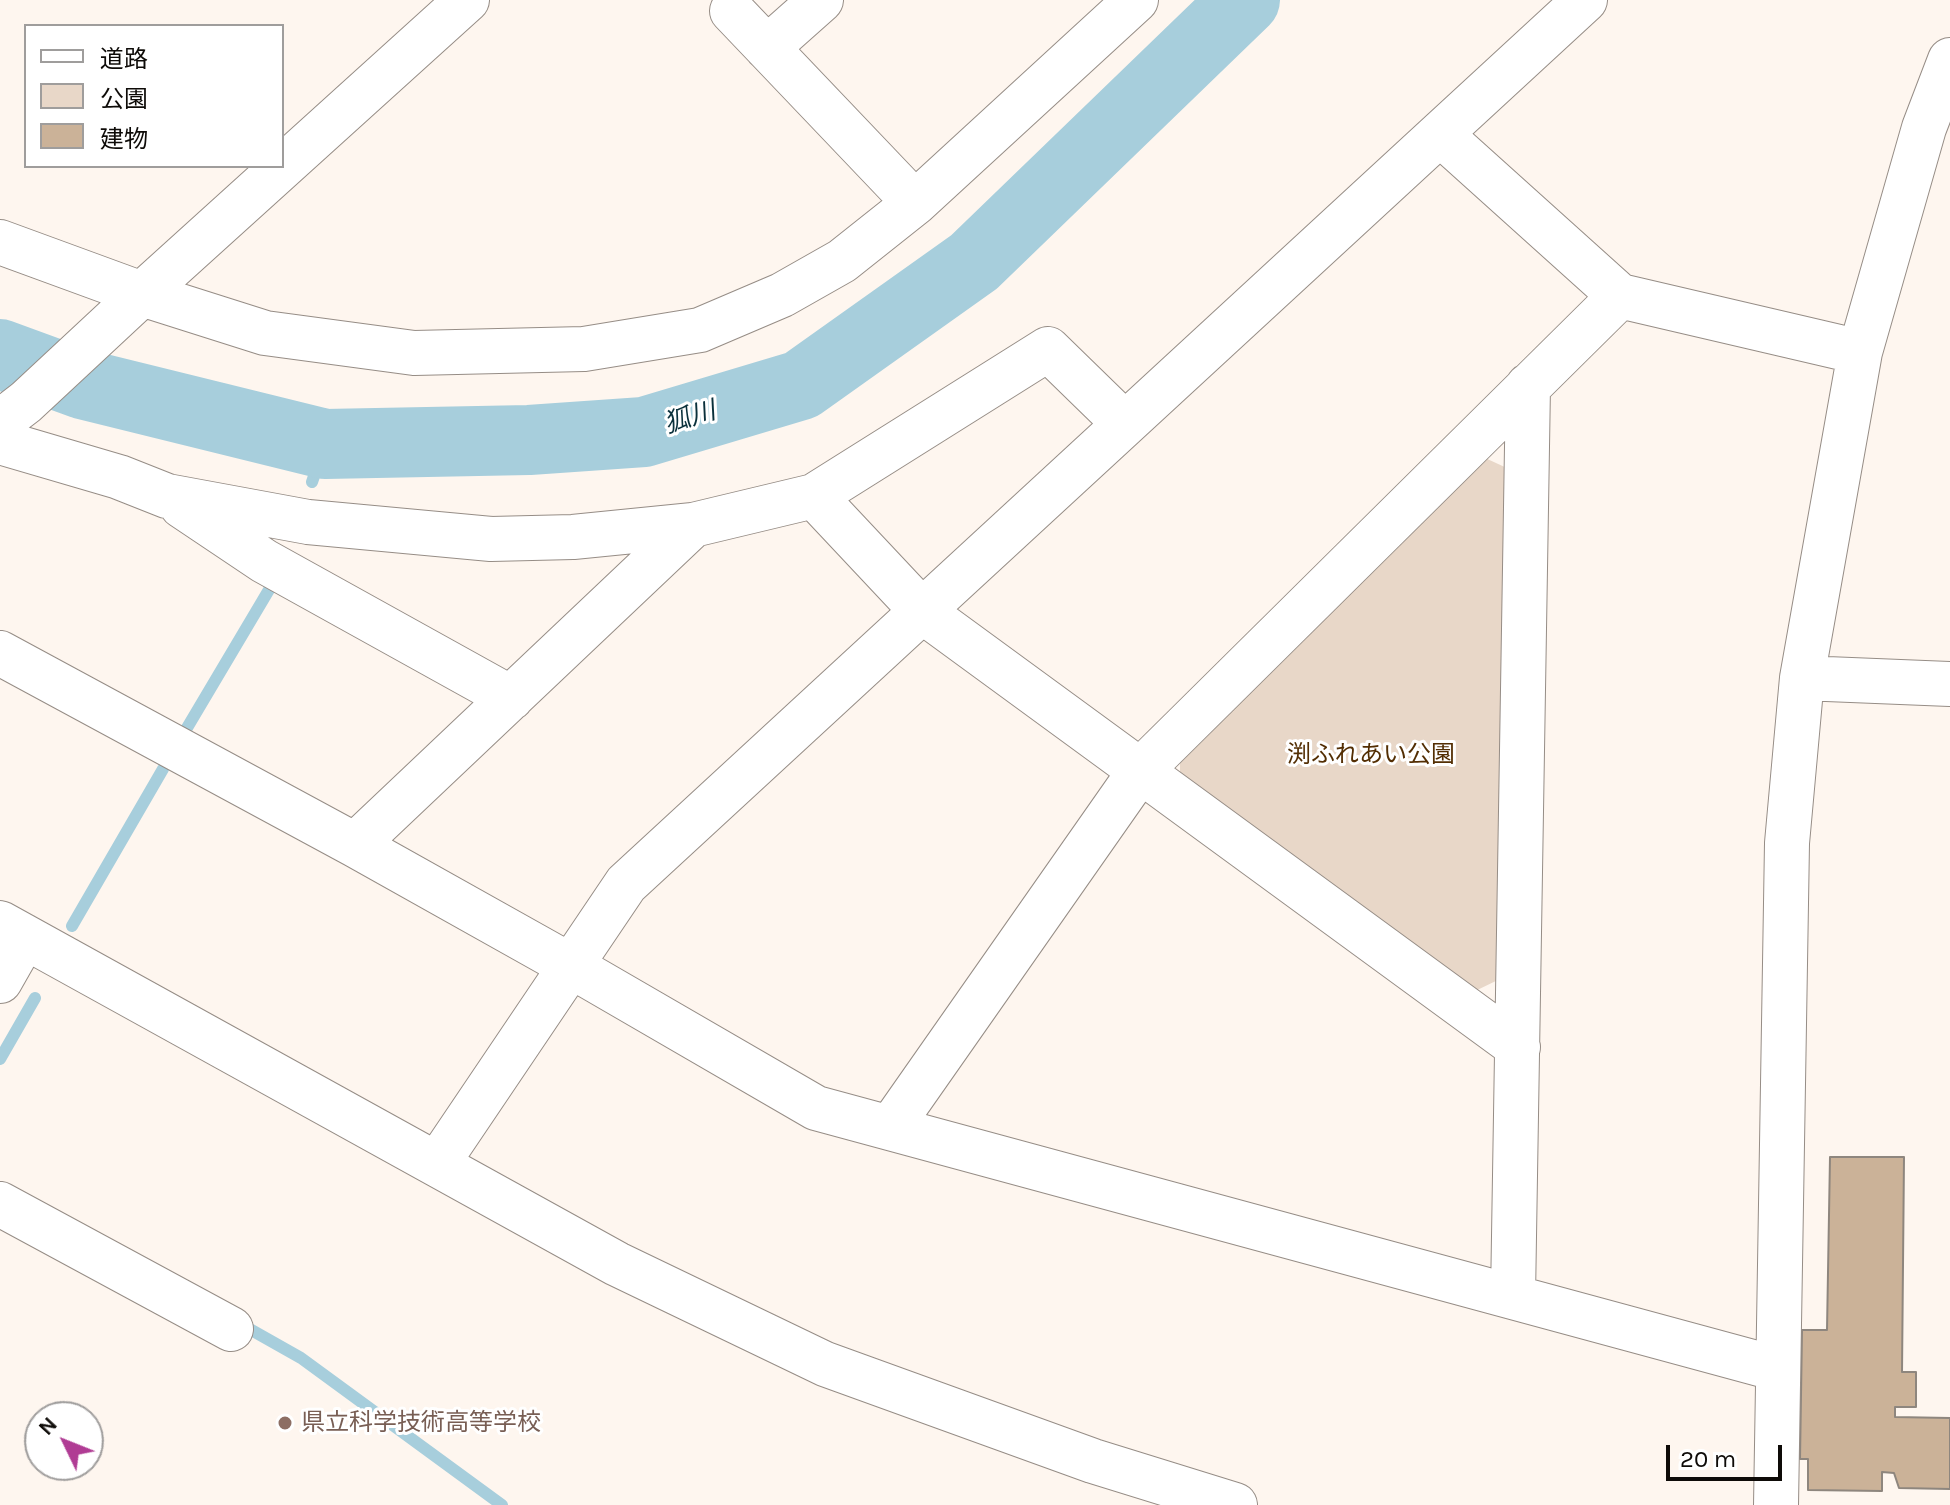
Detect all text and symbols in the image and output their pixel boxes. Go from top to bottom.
legend [24,24,284,168]
text: 道路 [100,45,148,73]
text: 公園 [100,85,148,113]
text: 建物 [100,125,148,153]
water label: 狐川 [661,395,719,441]
park label: 渕ふれあい公園 [1287,741,1455,769]
north arrow [24,1401,104,1481]
place label: 県立科学技術高等学校 [301,1409,541,1437]
text: N [33,1411,63,1441]
marker: 県立科学技術高等学校 [276,1414,294,1432]
scale bar [1670,1429,1786,1479]
text: 20 m [1680,1445,1736,1473]

